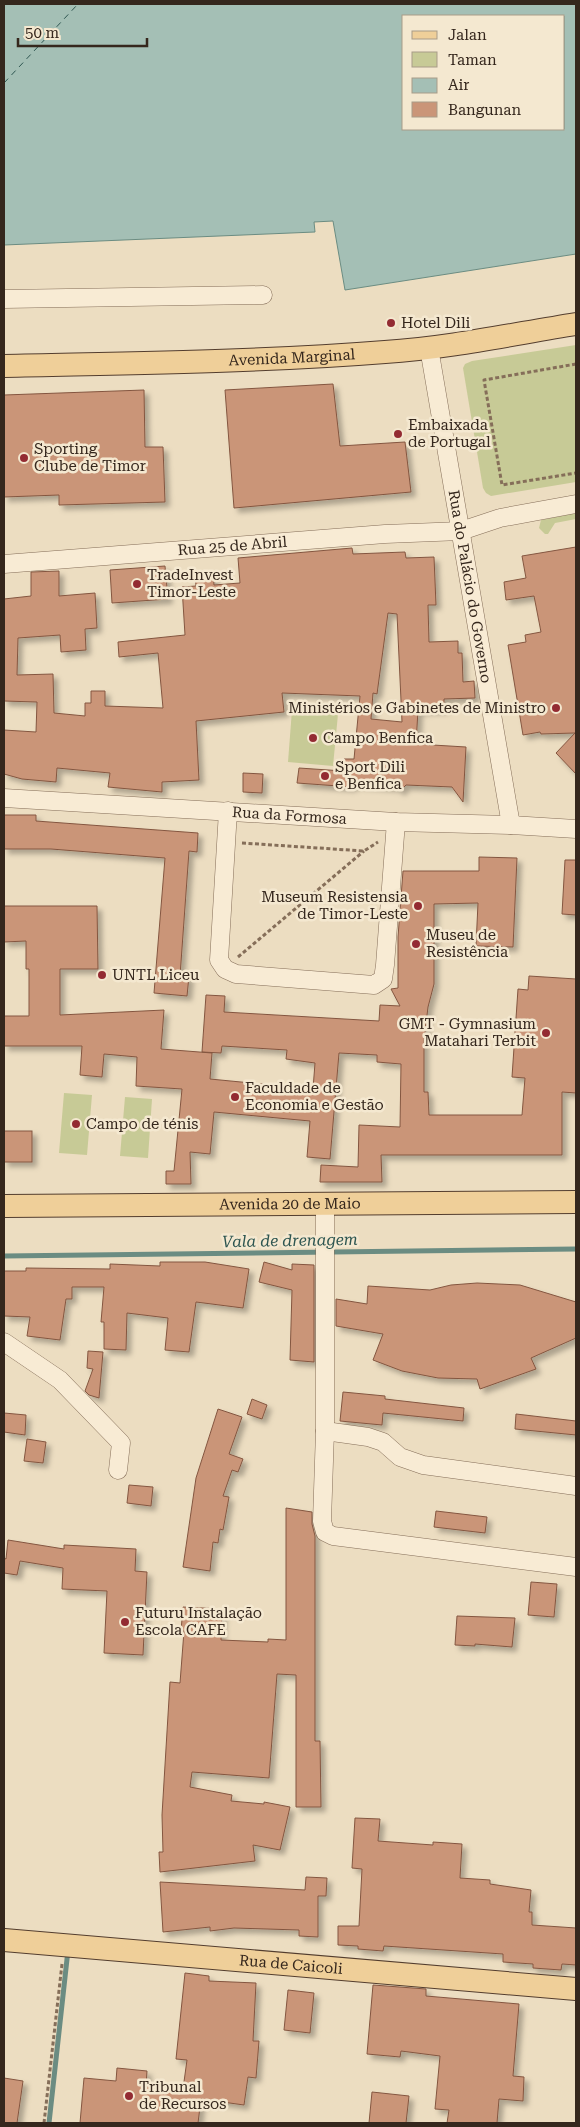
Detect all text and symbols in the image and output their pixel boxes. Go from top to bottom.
scale bar [18,15,146,47]
legend [402,15,565,130]
text: 50 m [25,24,60,42]
text: Jalan [448,26,487,44]
text: Taman [448,51,497,69]
text: Air [448,76,469,94]
text: Bangunan [448,101,521,119]
place label: Hotel Dili [401,314,471,332]
marker: Hotel Dili [385,317,397,329]
street label: Avenida Marginal [228,345,356,370]
place label: Embaixada de Portugal [408,416,491,451]
marker: Embaixada de Portugal [392,428,404,440]
place label: Sporting Clube de Timor [34,440,146,475]
marker: Sporting Clube de Timor [18,452,30,464]
street label: Rua do Palácio do Governo [445,489,495,684]
street label: Rua 25 de Abril [177,533,288,559]
place label: TradeInvest Timor-Leste [147,566,236,601]
marker: TradeInvest Timor-Leste [131,578,143,590]
place label: Ministérios e Gabinetes de Ministro [288,699,546,717]
marker: Ministérios e Gabinetes de Ministro [550,702,562,714]
place label: Campo Benfica [323,729,433,747]
marker: Campo Benfica [307,732,319,744]
place label: Sport Dili e Benfica [335,758,405,793]
marker: Sport Dili e Benfica [319,770,331,782]
street label: Rua da Formosa [232,803,347,828]
place label: Museum Resistensia de Timor-Leste [261,888,408,923]
marker: Museum Resistensia de Timor-Leste [412,900,424,912]
place label: Museu de Resistência [426,926,508,961]
marker: Museu de Resistência [410,938,422,950]
place label: UNTL Liceu [112,966,200,984]
marker: UNTL Liceu [96,969,108,981]
place label: GMT - Gymnasium Matahari Terbit [399,1015,536,1050]
marker: GMT - Gymnasium Matahari Terbit [540,1027,552,1039]
place label: Faculdade de Economia e Gestão [245,1079,384,1114]
marker: Faculdade de Economia e Gestão [229,1091,241,1103]
place label: Campo de ténis [86,1115,198,1133]
marker: Campo de ténis [70,1118,82,1130]
street label: Avenida 20 de Maio [219,1195,361,1213]
water label: Vala de drenagem [222,1230,358,1251]
place label: Futuru Instalação Escola CAFE [135,1604,262,1639]
marker: Futuru Instalação Escola CAFE [119,1616,131,1628]
street label: Rua de Caicoli [238,1951,344,1978]
place label: Tribunal de Recursos [139,2078,226,2113]
marker: Tribunal de Recursos [123,2090,135,2102]

